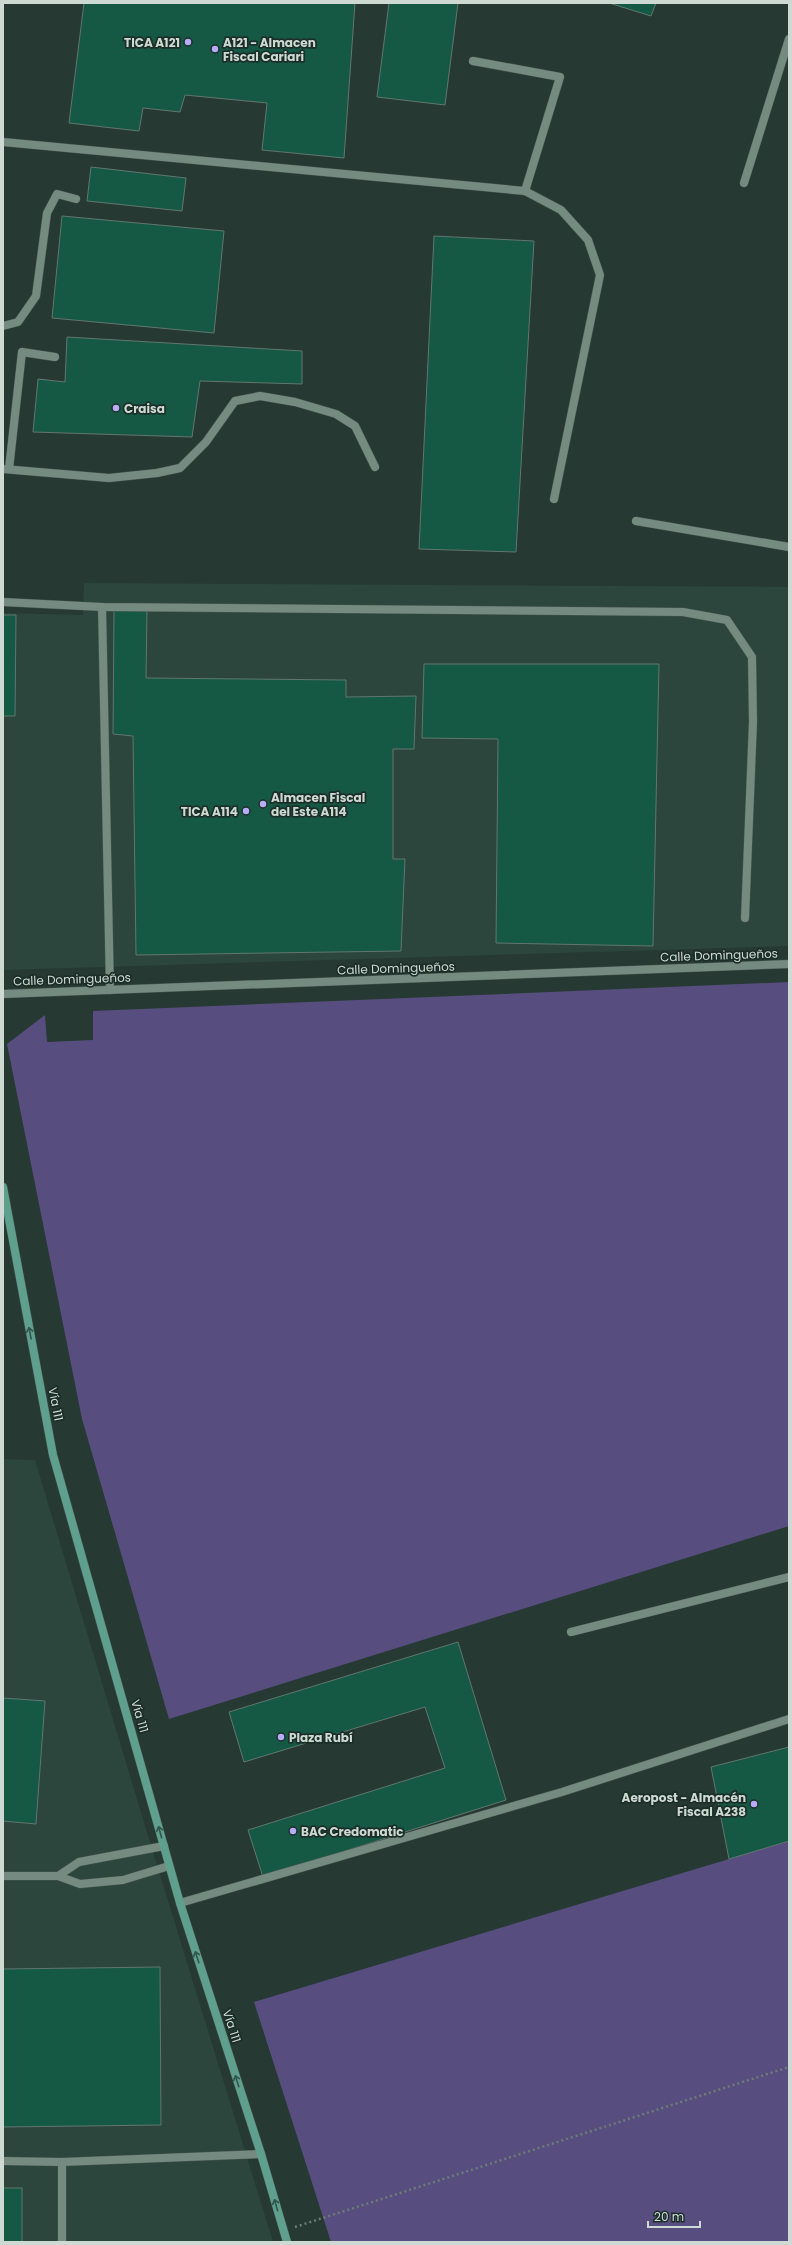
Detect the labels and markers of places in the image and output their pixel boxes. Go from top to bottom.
place label: TICA A121 [124,34,180,51]
place label: A121 - Almacen Fiscal Cariari [223,34,316,65]
marker: TICA A121 [183,37,193,47]
marker: A121 - Almacen Fiscal Cariari [210,44,220,54]
place label: Craisa [124,400,165,417]
marker: Craisa [111,403,121,413]
place label: Almacen Fiscal del Este A114 [271,789,365,820]
marker: Almacen Fiscal del Este A114 [258,799,268,809]
place label: TICA A114 [181,803,238,820]
marker: TICA A114 [241,806,251,816]
place label: Plaza Rubí [289,1729,353,1746]
marker: Plaza Rubí [276,1732,286,1742]
place label: Aeropost - Almacén Fiscal A238 [622,1789,746,1820]
marker: Aeropost - Almacén Fiscal A238 [749,1799,759,1809]
place label: BAC Credomatic [301,1823,403,1840]
marker: BAC Credomatic [288,1826,298,1836]

